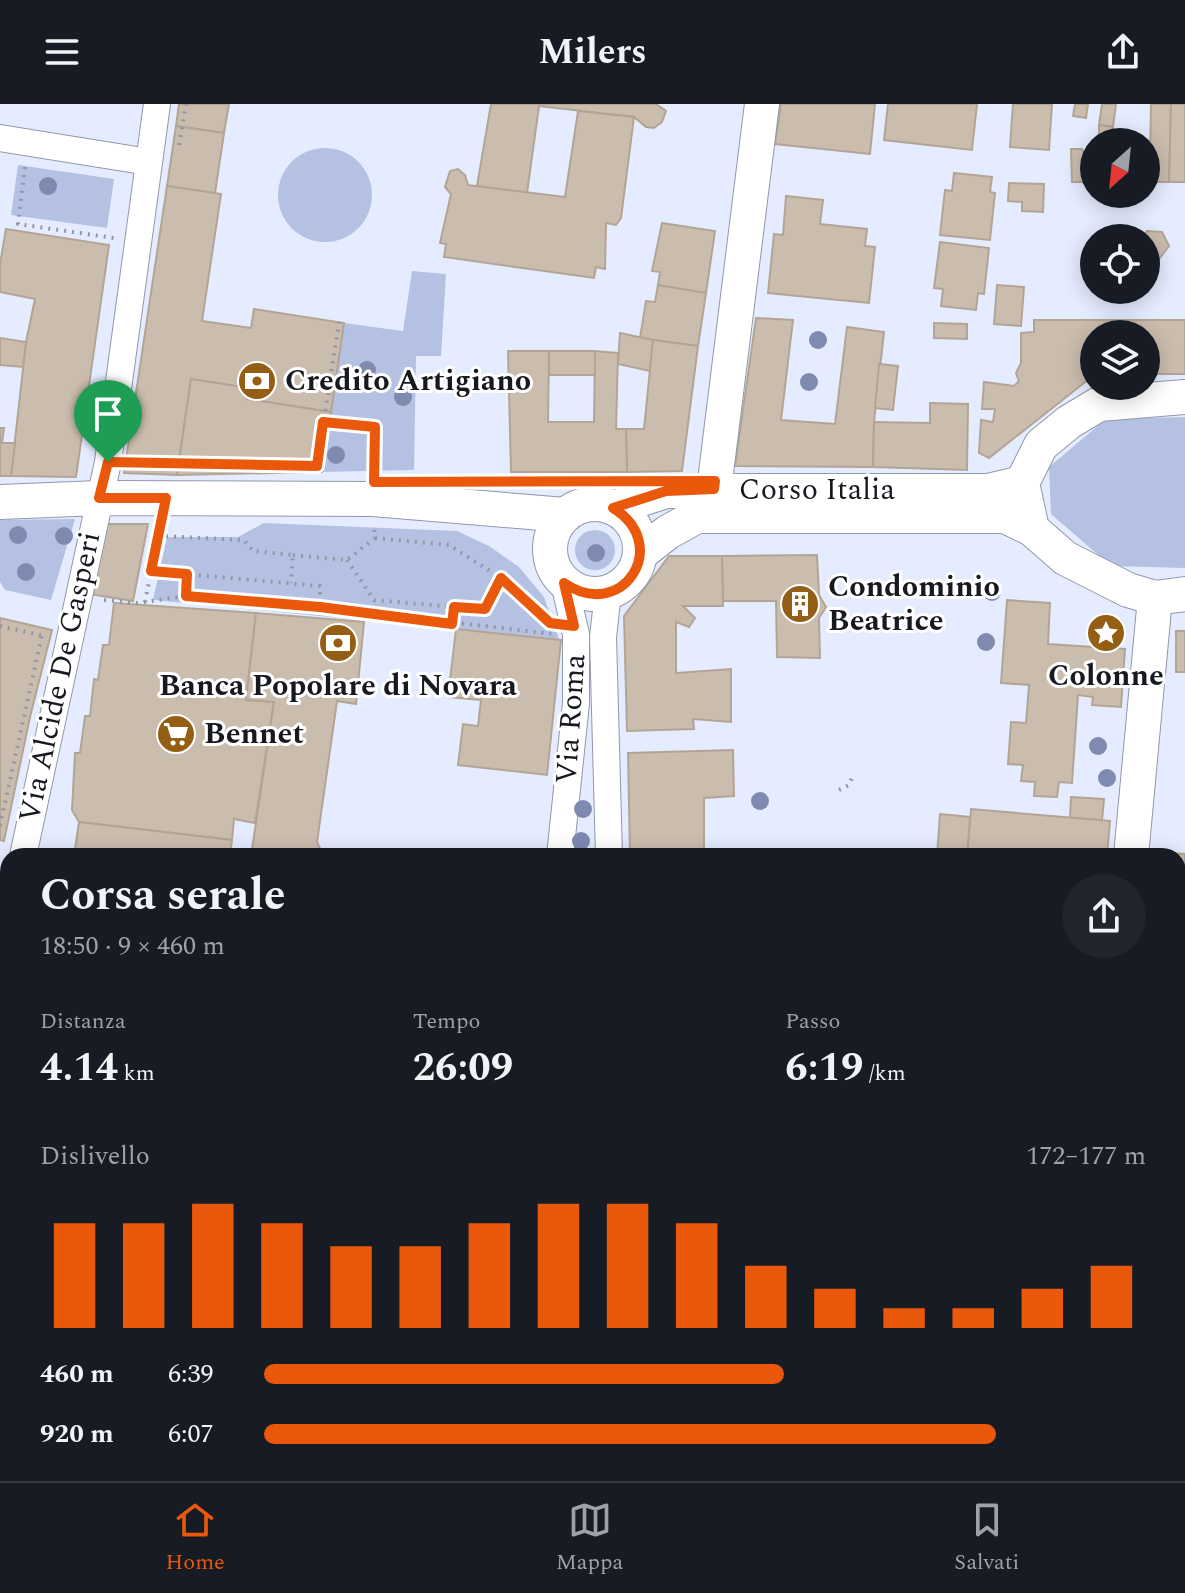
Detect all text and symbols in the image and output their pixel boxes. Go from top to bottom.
text: Milers [538,25,647,80]
icon: menu [40,30,84,74]
icon: share [1101,30,1145,74]
north arrow [1080,128,1160,208]
map controls [1080,128,1160,400]
button: locate [1080,224,1160,304]
button: layers [1080,320,1160,400]
place label: Credito Artigiano [285,358,531,404]
bank icon: Credito Artigiano [236,360,278,402]
pin [74,380,142,462]
icon: arrive [86,392,130,436]
street label: Corso Italia [739,467,895,513]
street label: Via Alcide De Gasperi [7,527,113,827]
place label: Condominio Beatrice [828,564,1000,644]
building icon: Condominio Beatrice [779,583,821,625]
place icon: Colonne [1085,612,1127,654]
bank icon: Banca Popolare di Novara [317,622,359,664]
street label: Via Roma [544,652,599,786]
place label: Colonne [1048,653,1164,699]
place label: Banca Popolare di Novara [159,663,518,709]
place label: Bennet [204,711,304,757]
supermarket icon: Bennet [155,713,197,755]
text: Corsa serale [40,862,286,929]
button: share [1062,874,1146,958]
text: 18:50 · 9 × 460 m [40,926,225,966]
text: Distanza [40,1005,126,1038]
text: Tempo [413,1005,480,1038]
text: Passo [785,1005,840,1038]
text: 4.14 [40,1038,118,1099]
text: 26:09 [413,1038,513,1099]
text: 6:19 [785,1038,863,1099]
text: km [118,1057,155,1090]
text: /km [863,1057,906,1090]
text: Dislivello [40,1136,150,1176]
text: 172–177 m [1026,1136,1146,1176]
text: 460 m [40,1354,114,1394]
text: 6:39 [168,1354,214,1394]
text: 920 m [40,1414,114,1454]
text: 6:07 [168,1414,214,1454]
tab: Home [165,1498,225,1579]
tab: Mappa [556,1498,623,1579]
tab: Salvati [954,1498,1020,1579]

